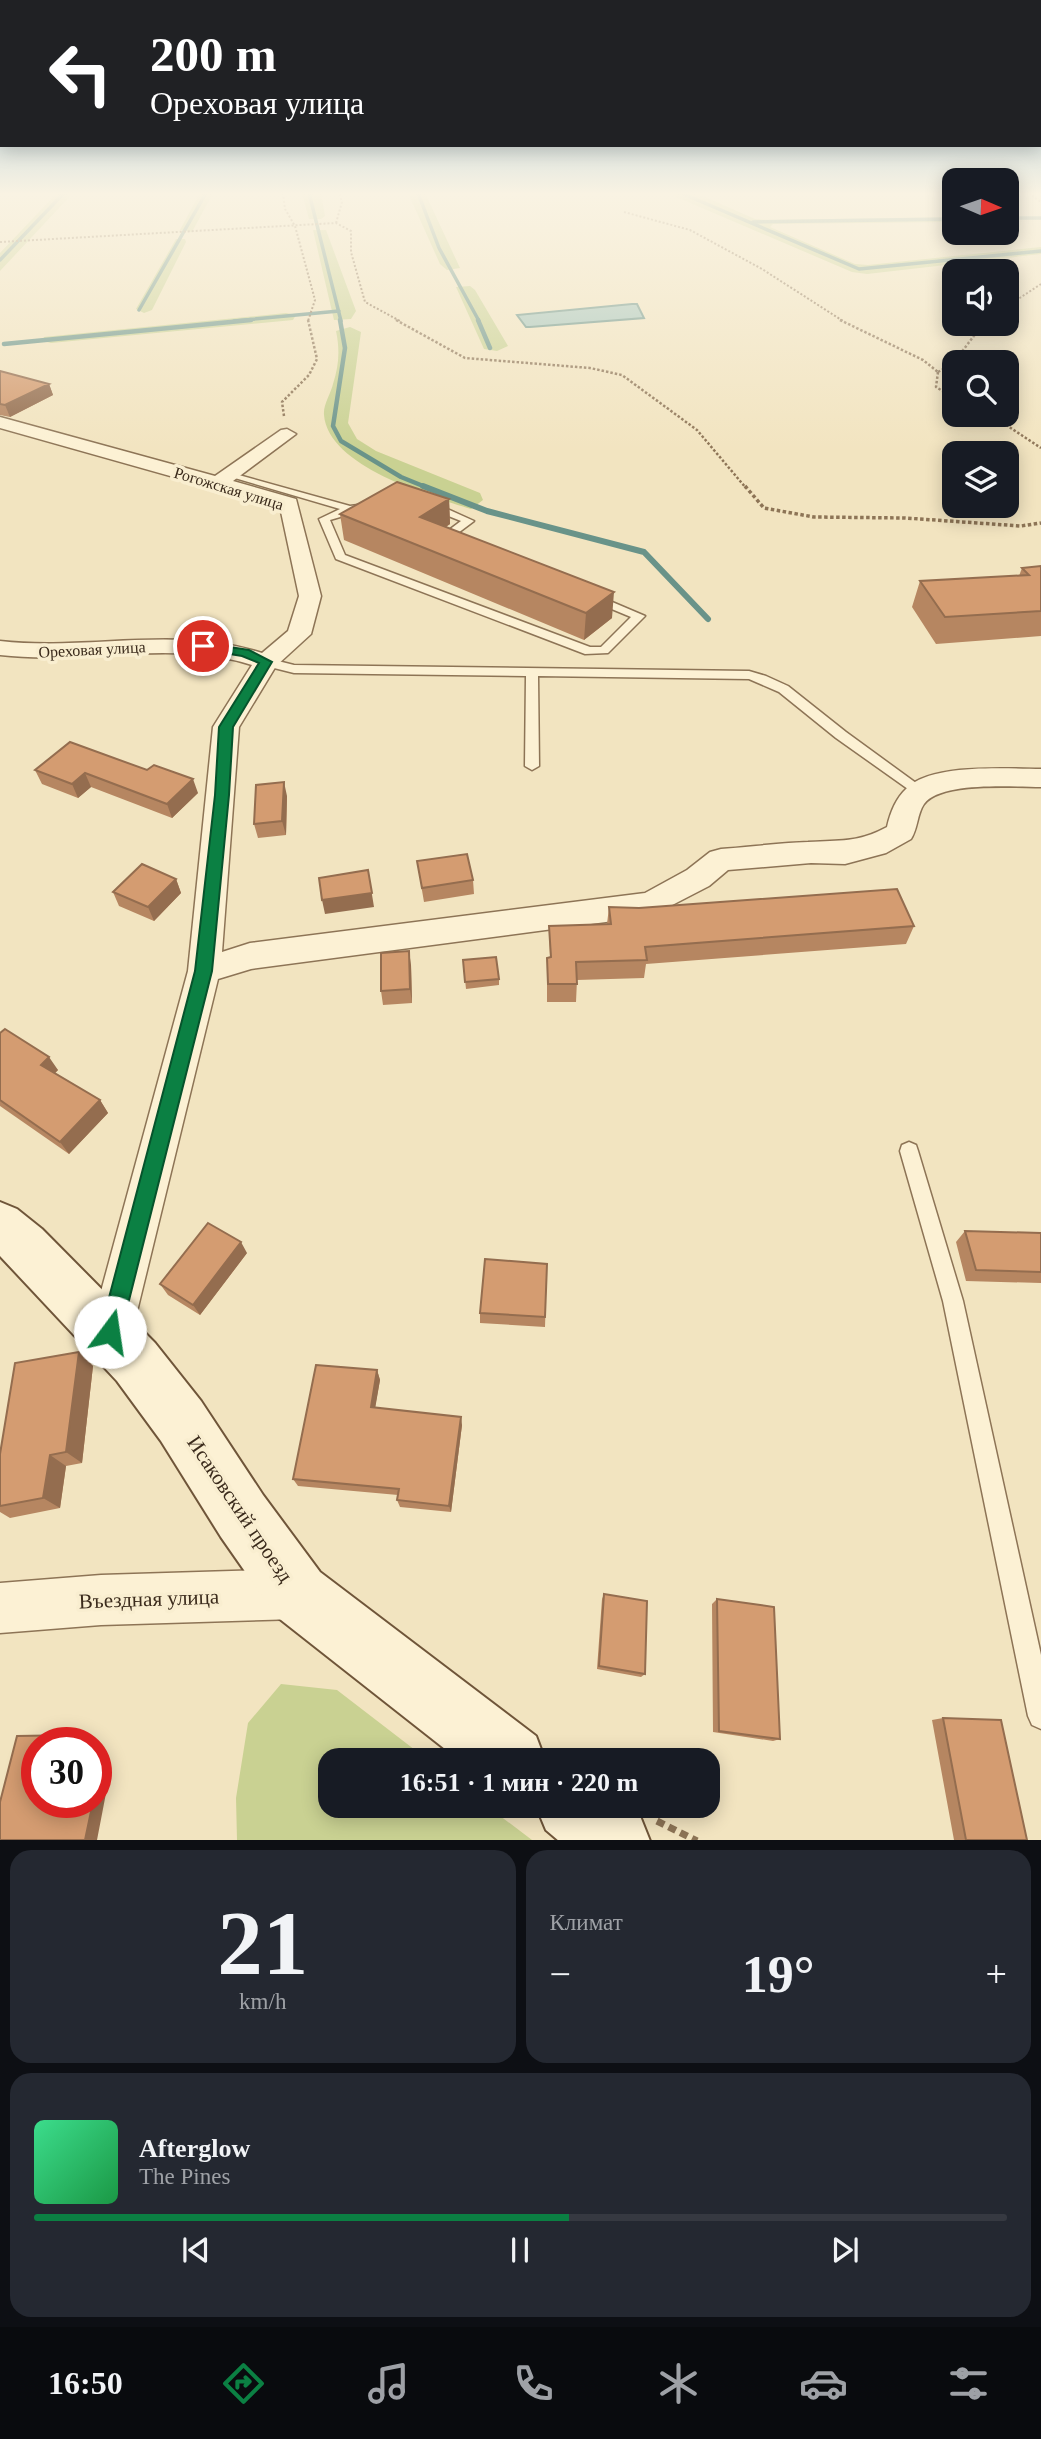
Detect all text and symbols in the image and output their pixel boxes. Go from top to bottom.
text: 200 m [150,27,277,82]
icon: left [35,28,126,119]
text: Ореховая улица [150,85,364,121]
north arrow [942,168,1018,245]
map controls [942,168,1019,518]
button: sound [942,259,1019,336]
button: search [942,350,1019,427]
button: layers [942,441,1019,518]
street label: Рогожская улица [172,464,286,514]
pin [173,616,233,676]
icon: arrive [184,627,222,665]
street label: Ореховая улица [38,638,146,662]
position arrow [73,1295,147,1369]
street label: Исаковский проезд [182,1431,298,1587]
street label: Въездная улица [78,1585,220,1613]
speed limit sign: 30 [21,1727,112,1818]
text: 16:51 · 1 мин · 220 m [400,1768,638,1797]
text: 21 [217,1893,308,1994]
text: Климат [550,1910,623,1935]
text: 19° [742,1946,815,2003]
text: − [550,1953,571,1995]
text: + [986,1953,1007,1995]
text: km/h [239,1989,286,2014]
text: Afterglow [139,2134,250,2163]
text: The Pines [139,2164,230,2189]
icon: previous [177,2231,215,2269]
icon: pause [501,2231,539,2269]
icon: next [826,2231,864,2269]
icon: directions [219,2359,268,2408]
icon: music [364,2359,413,2408]
icon: phone [509,2359,558,2408]
icon: climate [654,2359,703,2408]
icon: car [799,2359,848,2408]
icon: filters [944,2359,993,2408]
text: 16:50 [48,2365,123,2401]

